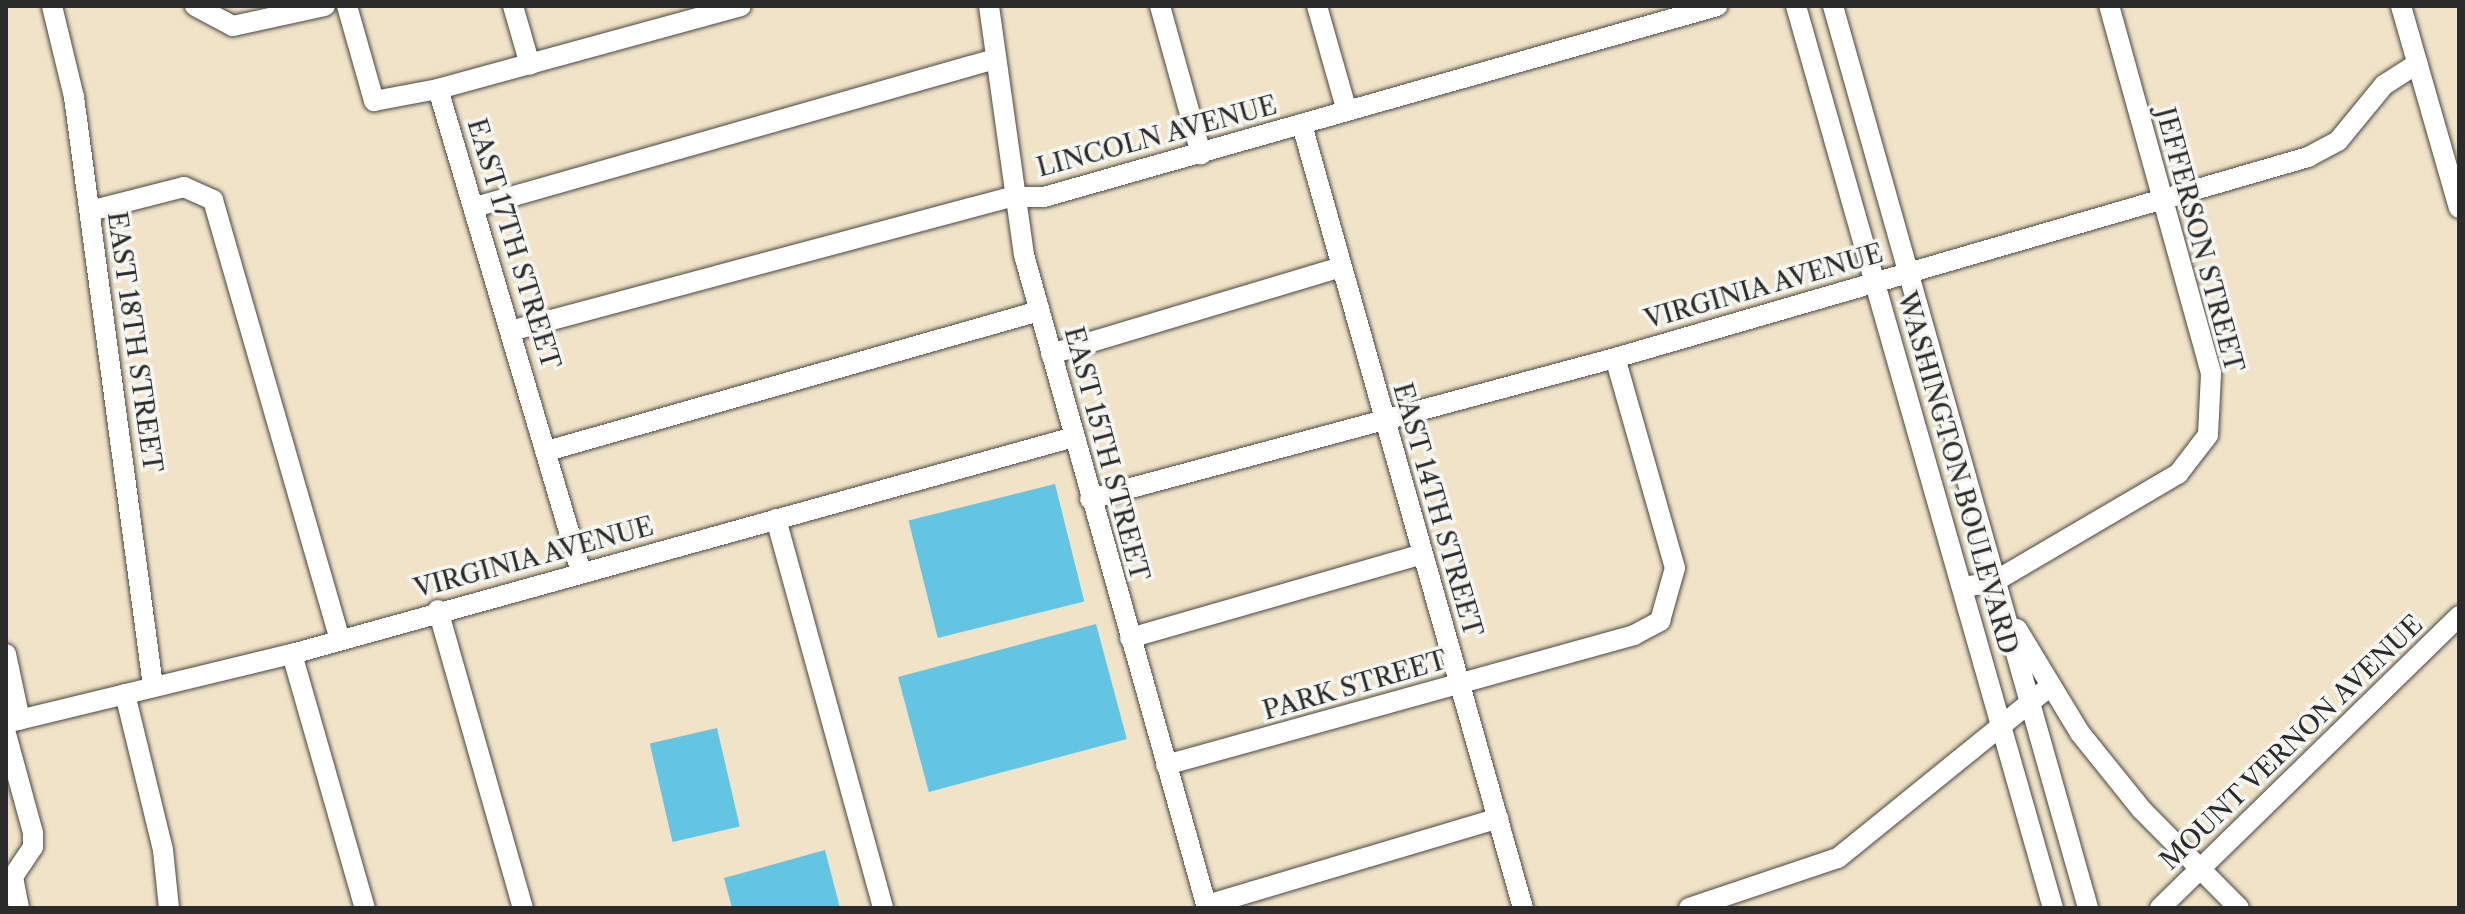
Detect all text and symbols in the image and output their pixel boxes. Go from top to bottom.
street label: LINCOLN AVENUE [1033,90,1281,184]
street label: JEFFERSON STREET [2149,104,2249,376]
street label: EAST 17TH STREET [460,115,566,373]
street label: EAST 18TH STREET [100,209,168,475]
street label: VIRGINIA AVENUE [1640,238,1888,336]
street label: WASHINGTON BOULEVARD [1890,288,2024,658]
street label: EAST 15TH STREET [1057,323,1155,585]
street label: EAST 14TH STREET [1386,379,1488,641]
street label: VIRGINIA AVENUE [410,511,658,605]
street label: MOUNT VERNON AVENUE [2153,608,2431,878]
street label: PARK STREET [1259,645,1451,727]

